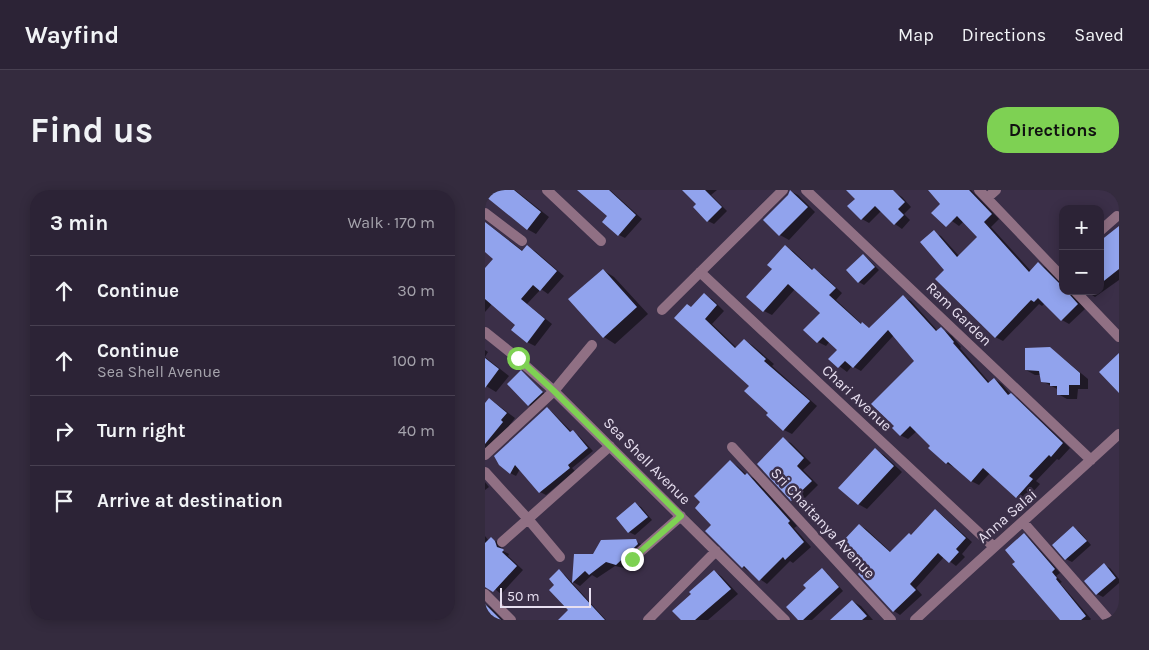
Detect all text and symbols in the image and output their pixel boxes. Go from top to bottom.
text: Wayfind [25,21,119,49]
text: Map [898,24,934,46]
text: Directions [962,24,1046,46]
text: Saved [1074,24,1124,46]
button: Directions [987,107,1119,153]
text: Find us [30,110,153,151]
map controls [1059,205,1104,295]
button: + [1059,205,1104,250]
text: 3 min [50,211,108,235]
text: Walk · 170 m [347,213,435,232]
button: − [1059,250,1104,295]
icon: ahead [50,277,78,305]
street label: Ram Garden [923,278,995,350]
text: Continue [97,280,179,302]
text: 30 m [397,281,435,300]
text: Continue [97,340,179,362]
icon: ahead [50,347,78,375]
route start [507,347,530,370]
text: 100 m [392,351,435,370]
street label: Chari Avenue [818,361,896,435]
text: Sea Shell Avenue [97,362,220,381]
street label: Sea Shell Avenue [600,414,694,508]
icon: right [50,417,78,445]
text: Turn right [97,420,186,442]
text: 40 m [398,421,435,440]
street label: Sri Chaitanya Avenue [767,464,879,582]
street label: Anna Salai [974,485,1040,547]
icon: arrive [50,487,78,515]
text: Arrive at destination [97,490,283,512]
route end [621,548,644,571]
scale bar [500,585,591,608]
text: 50 m [507,588,540,605]

